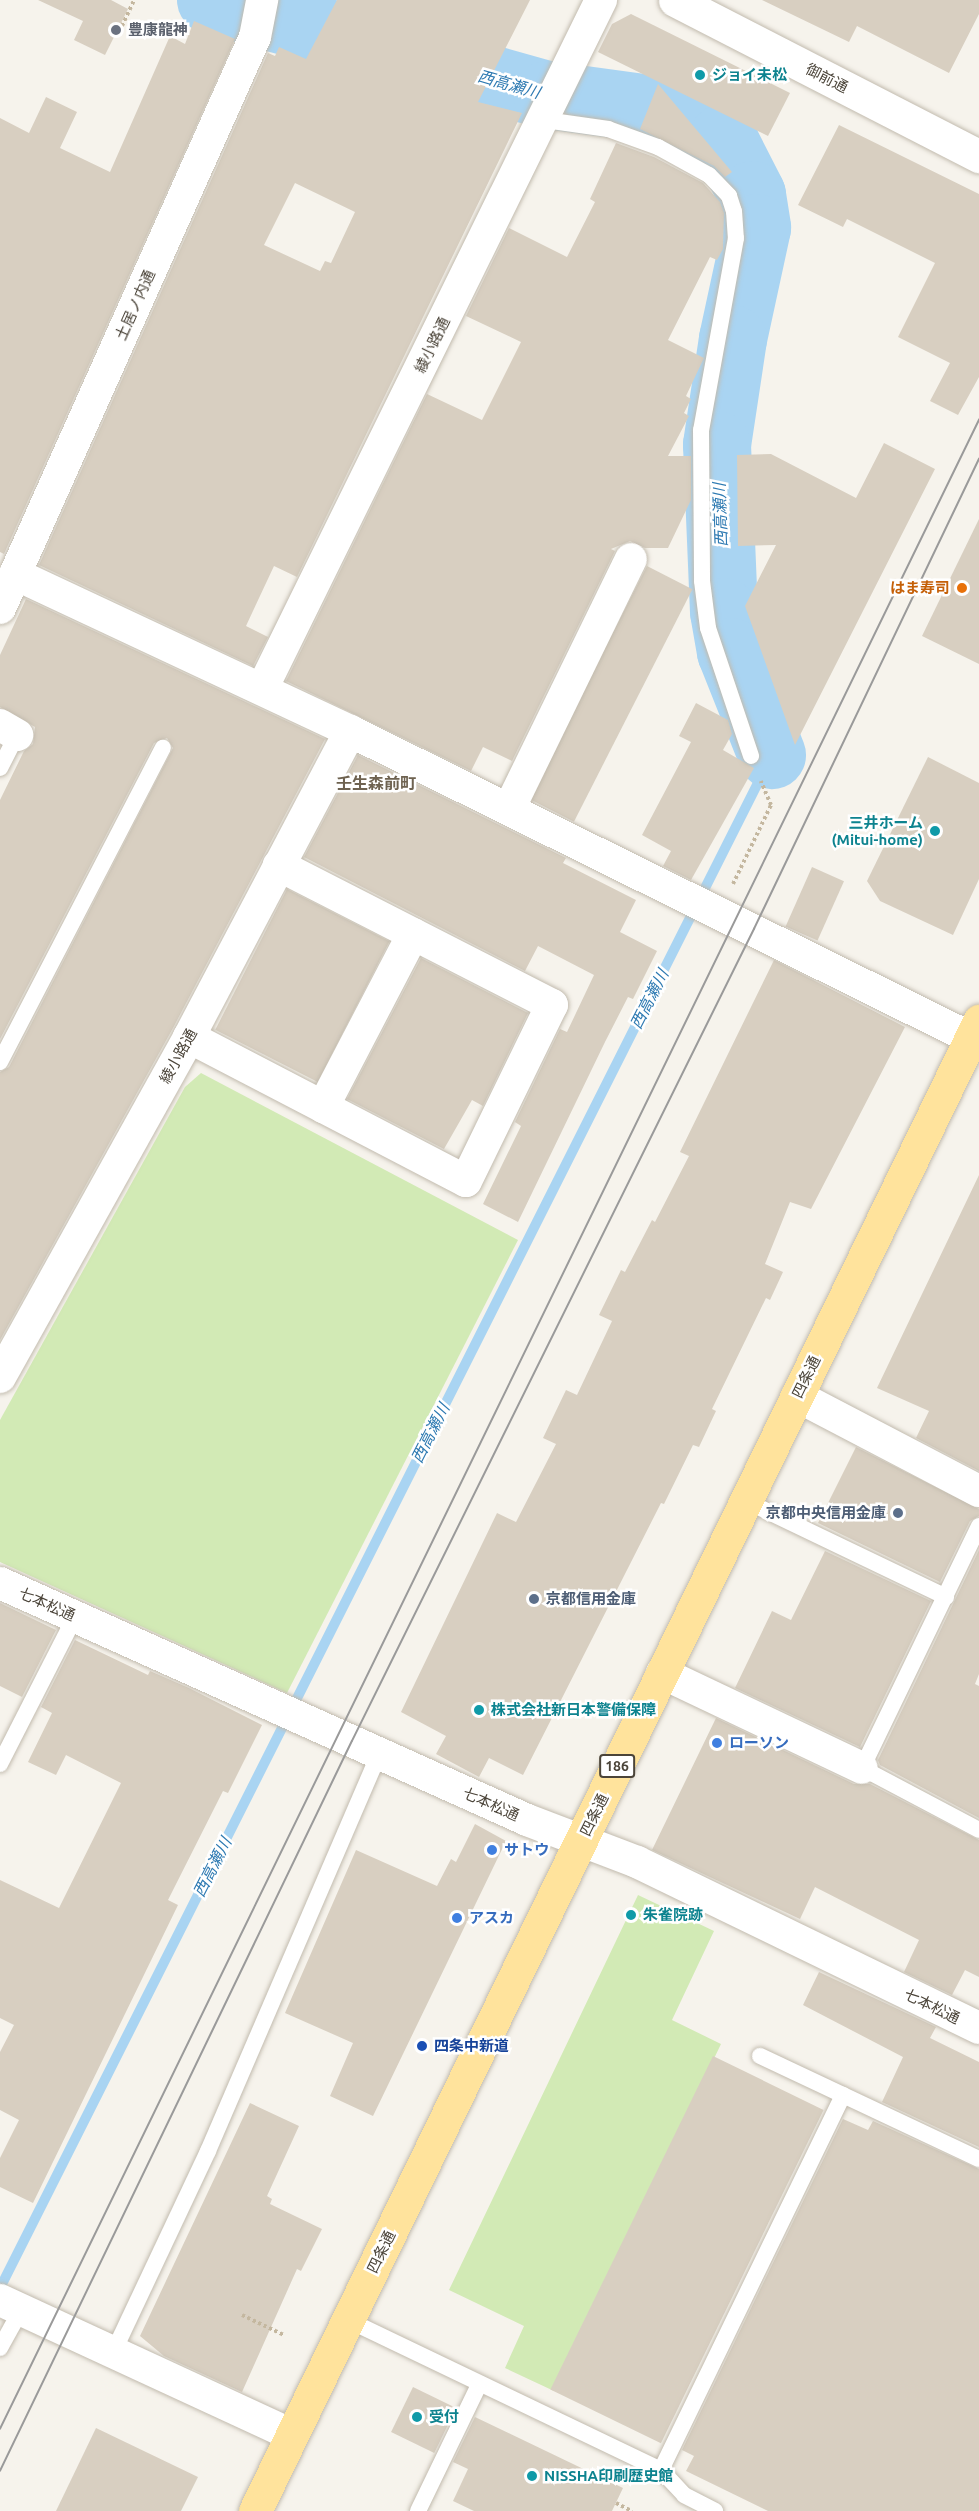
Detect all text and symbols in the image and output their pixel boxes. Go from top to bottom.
place label: 豊康龍神 [128,21,188,39]
marker: 豊康龍神 [109,23,123,37]
street label: 御前通 [803,60,851,96]
water label: 西高瀬川 [476,66,542,102]
place label: ジョイ未松 [712,66,787,84]
marker: ジョイ未松 [693,68,707,82]
street label: 土居ノ内通 [112,267,158,343]
street label: 綾小路通 [411,314,453,376]
water label: 西高瀬川 [709,483,731,547]
place label: はま寿司 [890,579,950,597]
marker: はま寿司 [955,581,969,595]
district label: 壬生森前町 [336,773,416,793]
place label: 三井ホーム (Mitui-home) [831,813,923,848]
marker: 三井ホーム (Mitui-home) [928,824,942,838]
water label: 西高瀬川 [626,966,672,1032]
street label: 綾小路通 [156,1025,200,1087]
street label: 四条通 [788,1353,824,1401]
water label: 西高瀬川 [407,1400,453,1466]
place label: 京都中央信用金庫 [766,1504,886,1522]
marker: 京都中央信用金庫 [891,1506,905,1520]
street label: 七本松通 [16,1584,78,1624]
place label: 京都信用金庫 [546,1590,636,1608]
marker: 京都信用金庫 [527,1592,541,1606]
place label: 株式会社新日本警備保障 [491,1701,656,1719]
marker: 株式会社新日本警備保障 [472,1703,486,1717]
place label: ローソン [729,1734,789,1752]
marker: ローソン [710,1736,724,1750]
road number: 186 [599,1755,635,1777]
street label: 七本松通 [460,1784,522,1824]
street label: 四条通 [576,1791,612,1839]
water label: 西高瀬川 [189,1834,235,1900]
place label: サトウ [504,1841,549,1859]
marker: サトウ [485,1843,499,1857]
place label: 朱雀院跡 [643,1906,703,1924]
marker: 朱雀院跡 [624,1908,638,1922]
place label: アスカ [469,1909,514,1927]
marker: アスカ [450,1911,464,1925]
street label: 七本松通 [901,1985,963,2027]
place label: 四条中新道 [434,2037,509,2055]
marker: 四条中新道 [415,2039,429,2053]
street label: 四条通 [363,2228,399,2276]
place label: 受付 [429,2408,459,2426]
marker: 受付 [410,2410,424,2424]
place label: NISSHA印刷歴史館 [544,2467,673,2485]
marker: NISSHA印刷歴史館 [525,2469,539,2483]

